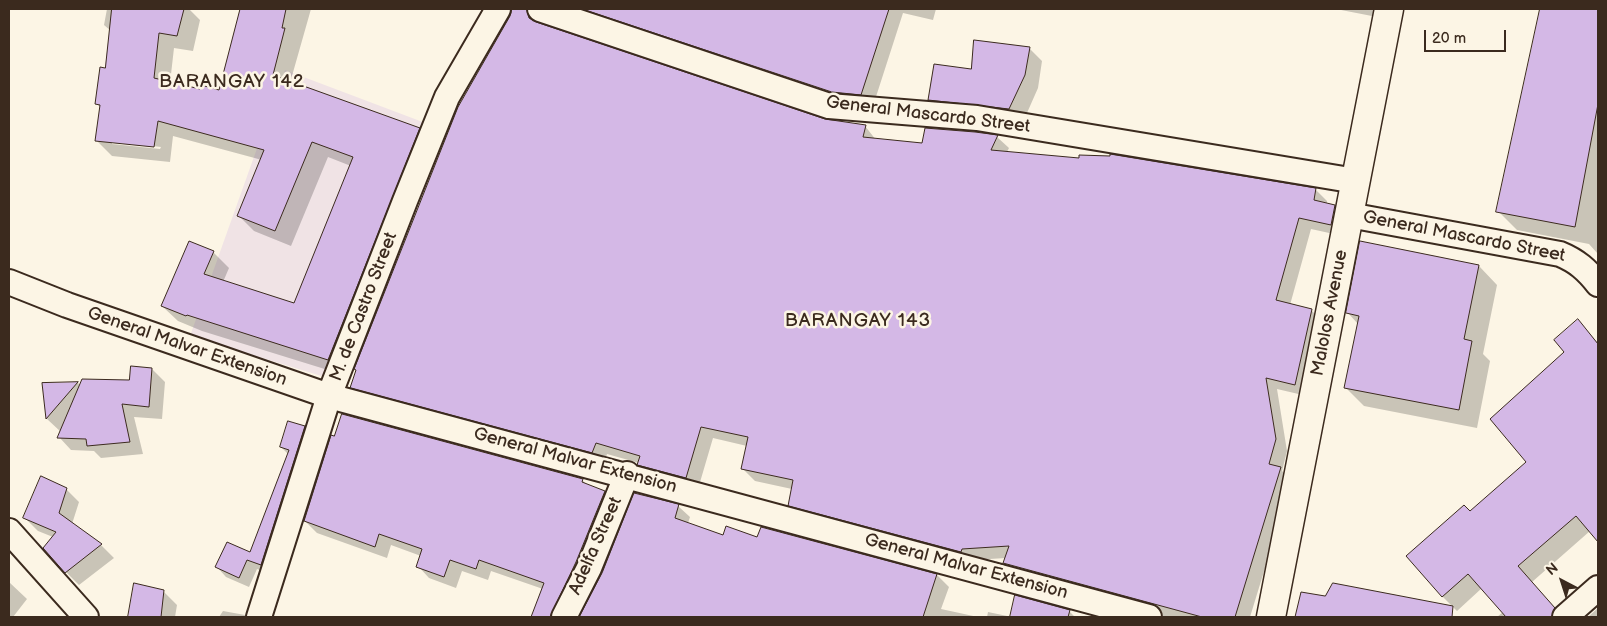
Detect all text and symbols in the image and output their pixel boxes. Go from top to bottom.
scale bar [1427,20,1510,52]
text: 20 m [1432,29,1466,48]
district label: BARANGAY 142 [157,71,307,93]
street label: General Mascardo Street [825,92,1031,138]
street label: General Mascardo Street [1361,207,1567,267]
street label: M. de Castro Street [326,229,402,385]
street label: Malolos Avenue [1307,248,1353,378]
street label: General Malvar Extension [84,303,290,391]
district label: BARANGAY 143 [783,310,933,332]
street label: General Malvar Extension [471,423,679,499]
street label: Adelfa Street [565,494,627,598]
street label: General Malvar Extension [862,529,1070,605]
north arrow [1537,556,1587,606]
text: N [1543,559,1562,579]

